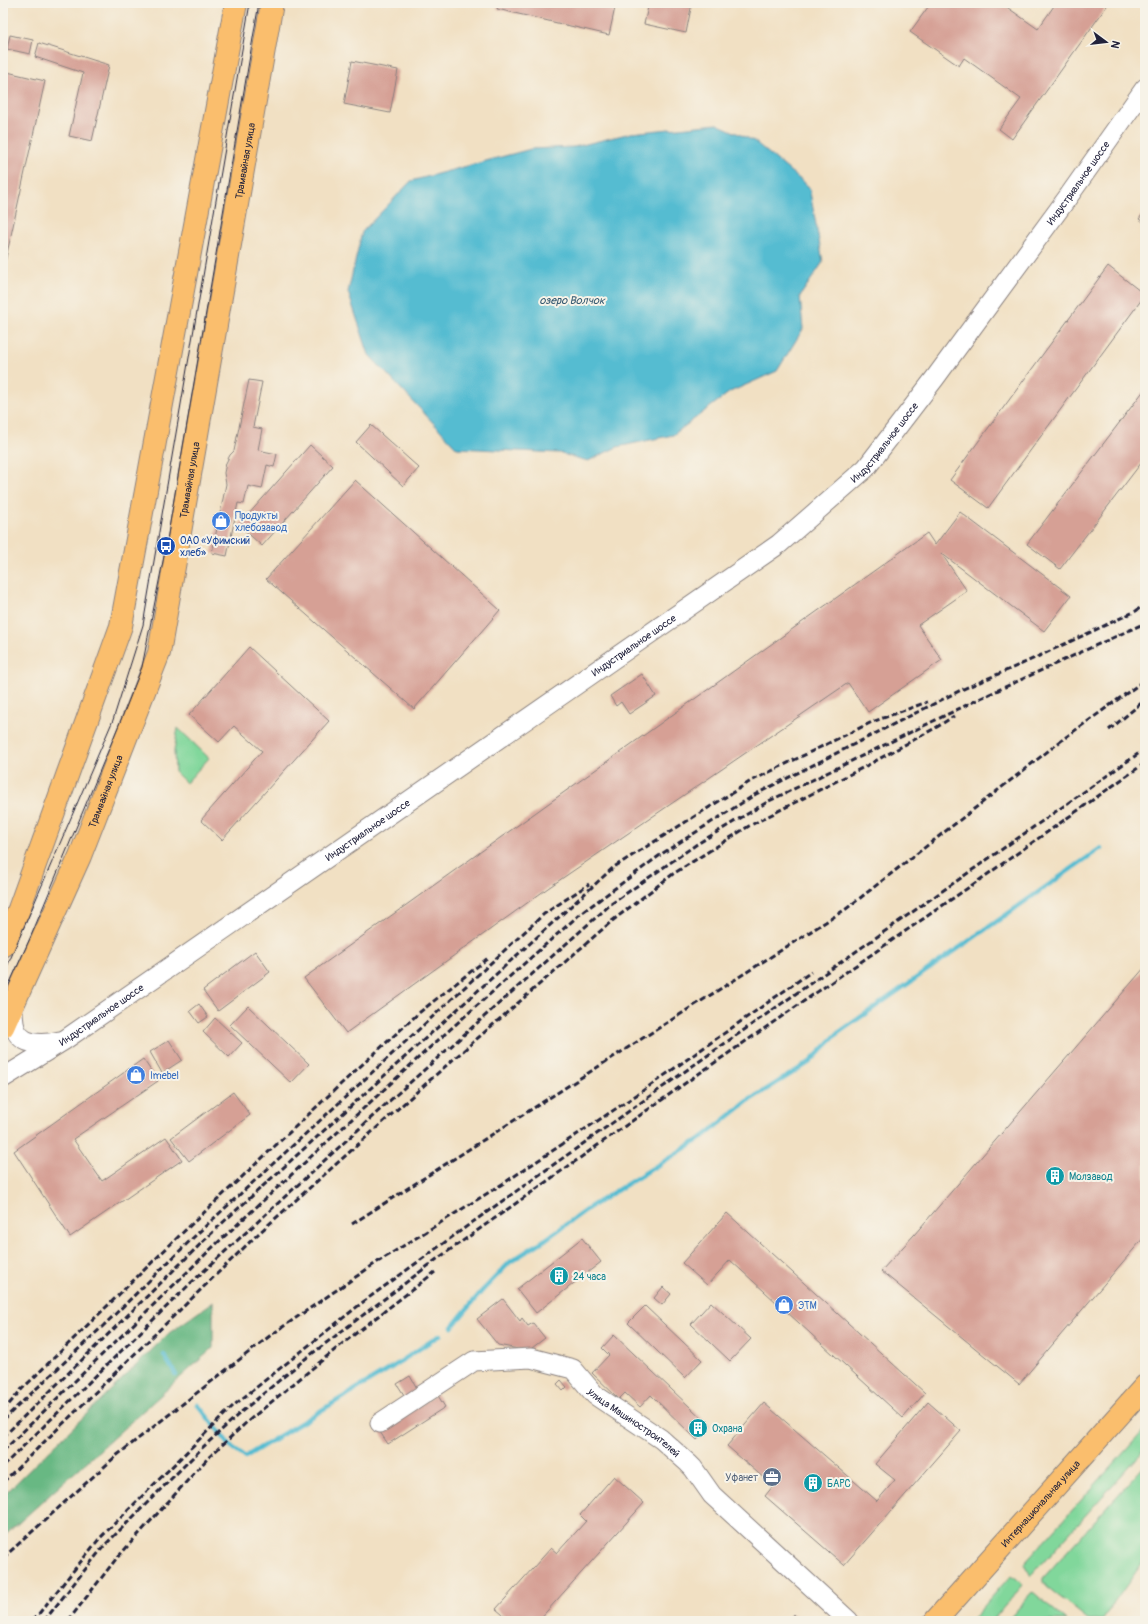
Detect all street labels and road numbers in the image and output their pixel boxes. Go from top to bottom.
street label: Трамвайная улица [233,121,258,200]
street label: Индустриальное шоссе [1045,139,1113,227]
street label: Индустриальное шоссе [849,400,921,486]
street label: Трамвайная улица [178,441,203,519]
street label: Индустриальное шоссе [590,612,679,679]
street label: Трамвайная улица [86,753,126,830]
street label: Индустриальное шоссе [323,797,412,864]
street label: Индустриальное шоссе [57,982,146,1049]
street label: улица Машиностроителей [584,1385,682,1460]
street label: Интернациональная улица [999,1458,1083,1550]

